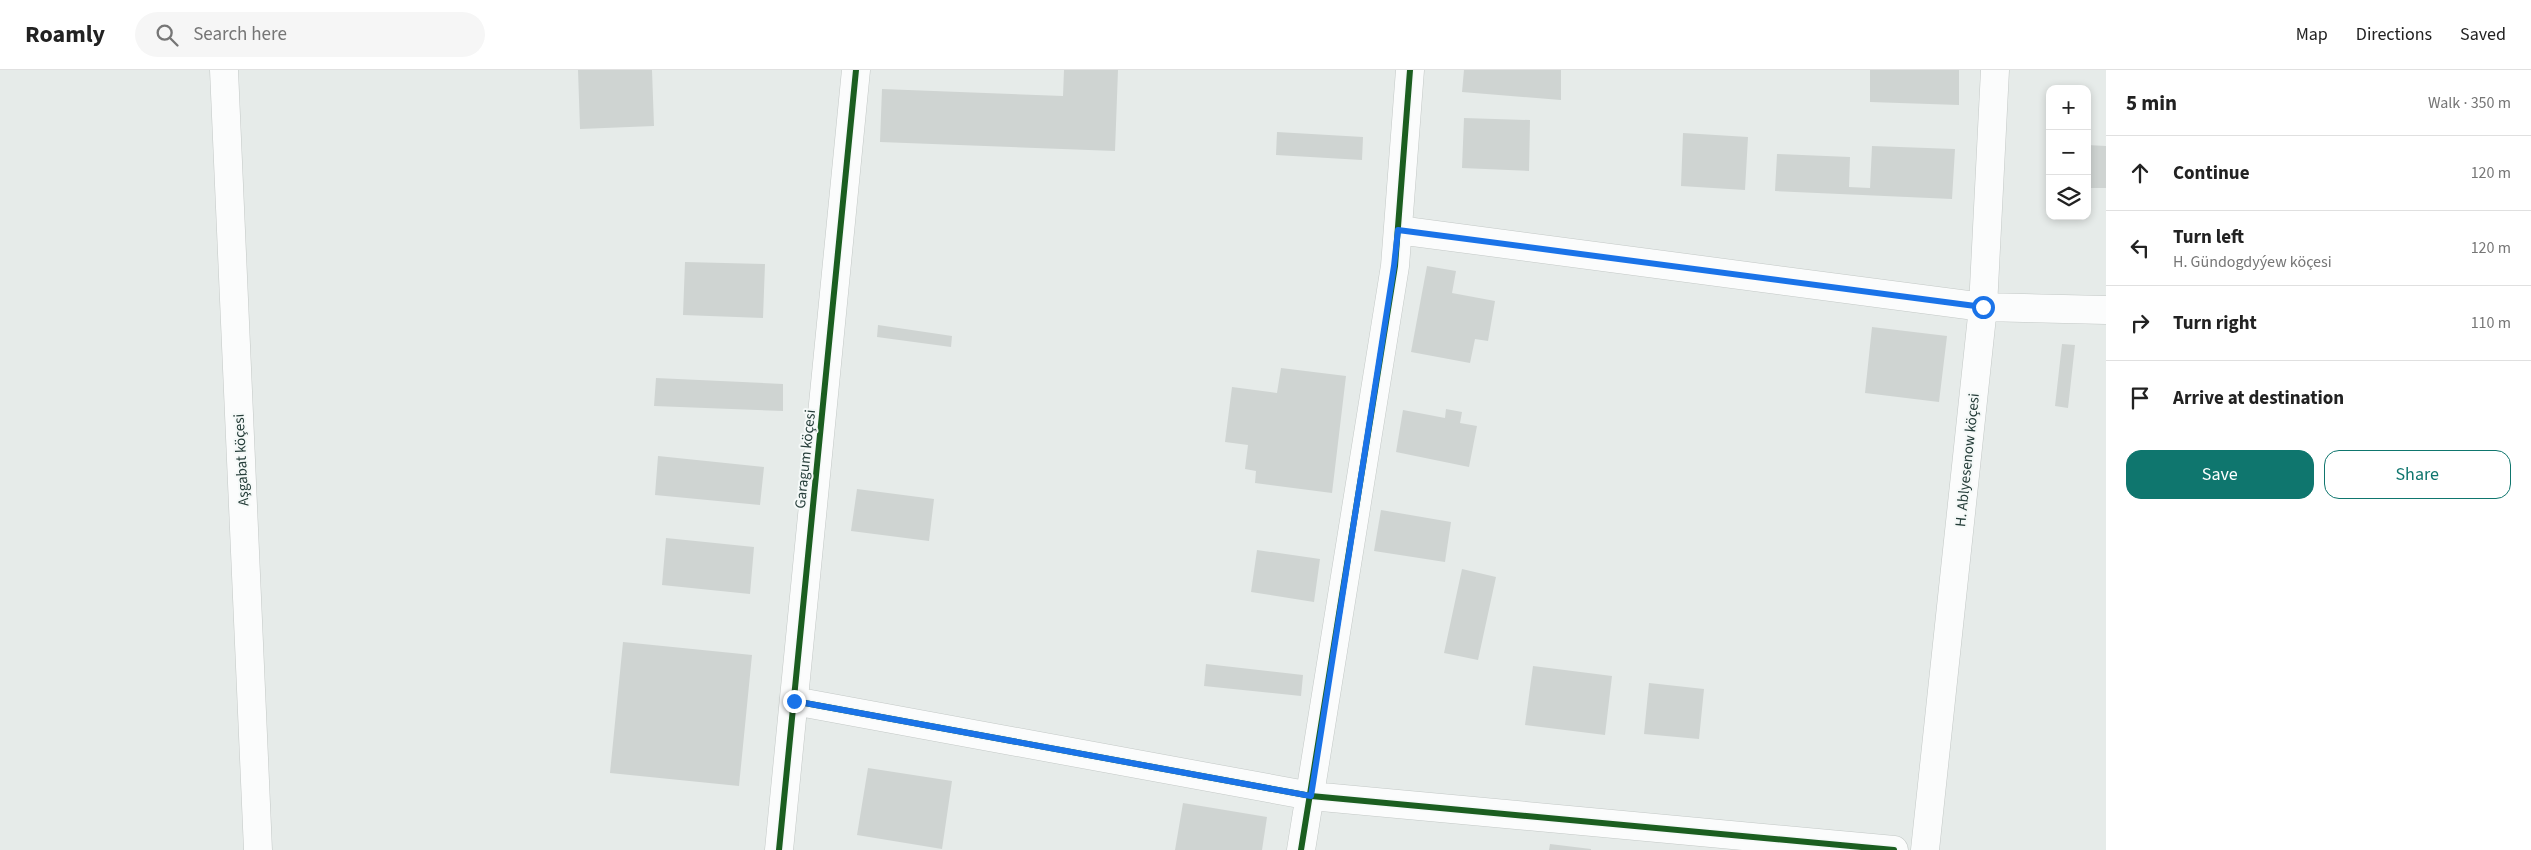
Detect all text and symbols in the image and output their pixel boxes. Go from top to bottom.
search box [135,12,485,57]
text: Roamly [25,17,105,52]
icon: search [153,21,181,49]
text: Search here [193,21,287,48]
text: Map [2296,22,2328,47]
text: Directions [2356,22,2432,47]
text: Saved [2460,22,2506,47]
map controls [2046,85,2091,220]
button: + [2046,85,2091,130]
text: 5 min [2126,88,2177,118]
text: Walk · 350 m [2428,92,2511,114]
button: − [2046,130,2091,175]
icon: ahead [2126,159,2154,187]
text: Continue [2173,160,2250,187]
text: 120 m [2471,162,2511,184]
button: layers [2046,175,2091,220]
text: Turn left [2173,224,2244,251]
icon: left [2126,234,2154,262]
text: 120 m [2471,237,2511,259]
text: H. Gündogdyýew köçesi [2173,251,2332,273]
route start [1972,296,1995,319]
icon: right [2126,309,2154,337]
text: Turn right [2173,310,2257,337]
text: 110 m [2471,312,2511,334]
icon: arrive [2126,384,2154,412]
text: Arrive at destination [2173,385,2344,412]
street label: H. Ablyesenow köçesi [1950,392,1985,528]
street label: Garagum köçesi [790,408,821,510]
street label: Aşgabat köçesi [229,413,254,507]
button: Save [2126,450,2314,499]
button: Share [2324,450,2511,499]
route end [783,690,806,713]

